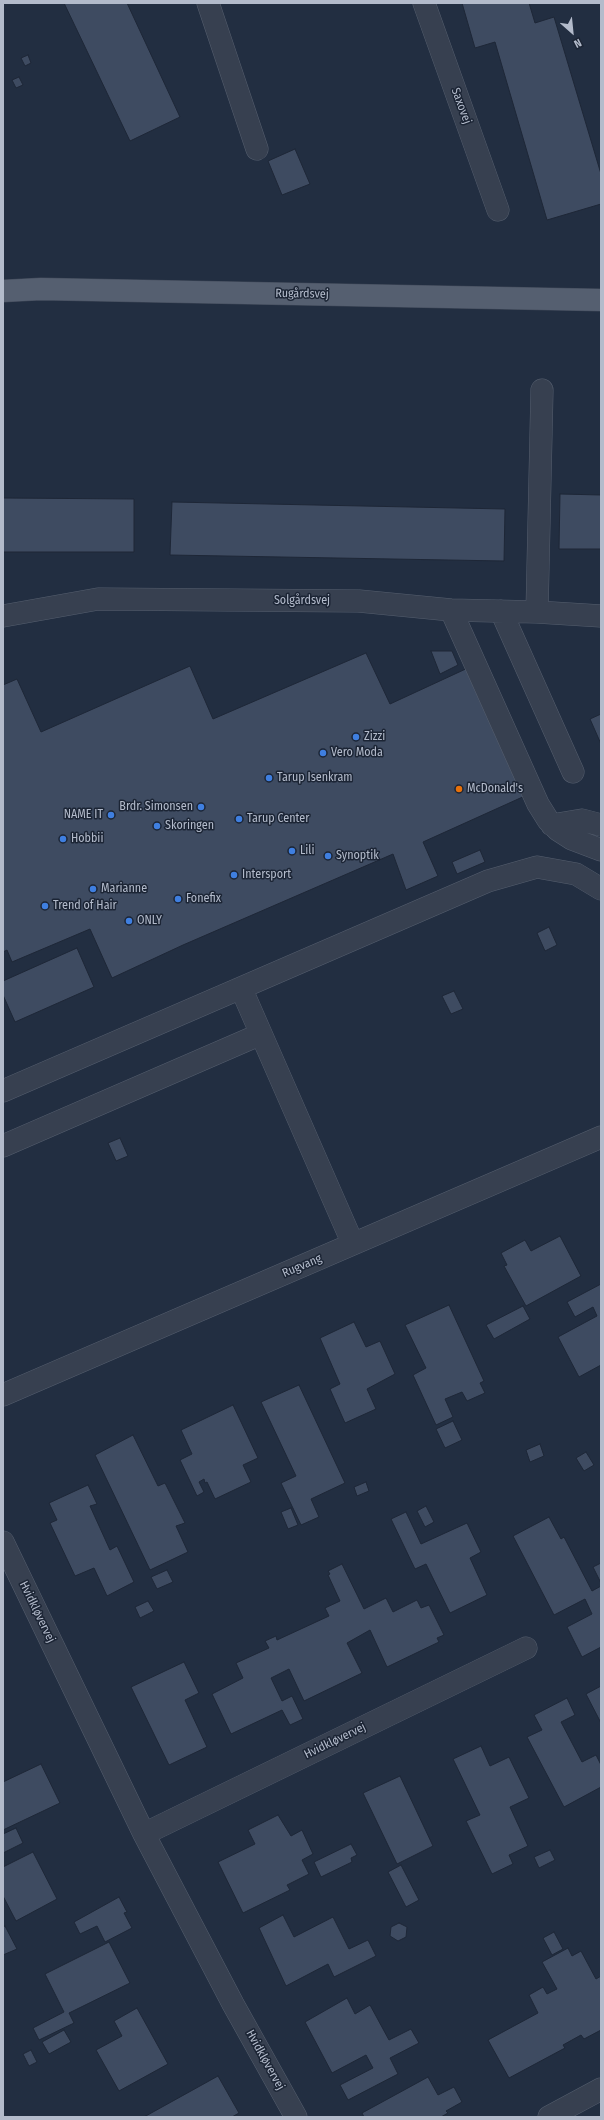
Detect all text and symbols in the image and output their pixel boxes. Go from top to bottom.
north arrow [552,12,592,52]
text: N [572,36,584,50]
street label: Saxovej [448,86,474,126]
street label: Rugårdsvej [275,286,329,302]
street label: Solgårdsvej [274,594,330,608]
place label: Zizzi [364,730,385,744]
marker: Zizzi [351,732,361,742]
place label: Vero Moda [331,746,383,760]
marker: Vero Moda [318,748,328,758]
place label: Tarup Isenkram [277,771,353,785]
marker: Tarup Isenkram [264,773,274,783]
place label: McDonald's [467,782,523,796]
marker: McDonald's [454,784,464,794]
place label: Brdr. Simonsen [119,800,193,814]
marker: Brdr. Simonsen [196,802,206,812]
place label: NAME IT [64,808,103,822]
marker: NAME IT [106,810,116,820]
place label: Tarup Center [247,812,309,826]
marker: Tarup Center [234,814,244,824]
place label: Skoringen [165,819,214,833]
marker: Skoringen [152,821,162,831]
place label: Hobbii [71,832,103,846]
marker: Hobbii [58,834,68,844]
place label: Lili [300,844,315,858]
marker: Lili [287,846,297,856]
place label: Synoptik [336,849,379,863]
marker: Synoptik [323,851,333,861]
place label: Intersport [242,868,291,882]
marker: Intersport [229,870,239,880]
place label: Marianne [101,882,147,896]
marker: Marianne [88,884,98,894]
place label: Fonefix [186,892,221,906]
marker: Fonefix [173,894,183,904]
place label: Trend of Hair [53,899,117,913]
marker: Trend of Hair [40,901,50,911]
place label: ONLY [137,914,162,928]
marker: ONLY [124,916,134,926]
street label: Rugvang [280,1251,324,1281]
street label: Hvidkløvervej [16,1579,58,1645]
street label: Hvidkløvervej [302,1720,368,1762]
street label: Hvidkløvervej [243,2027,287,2093]

